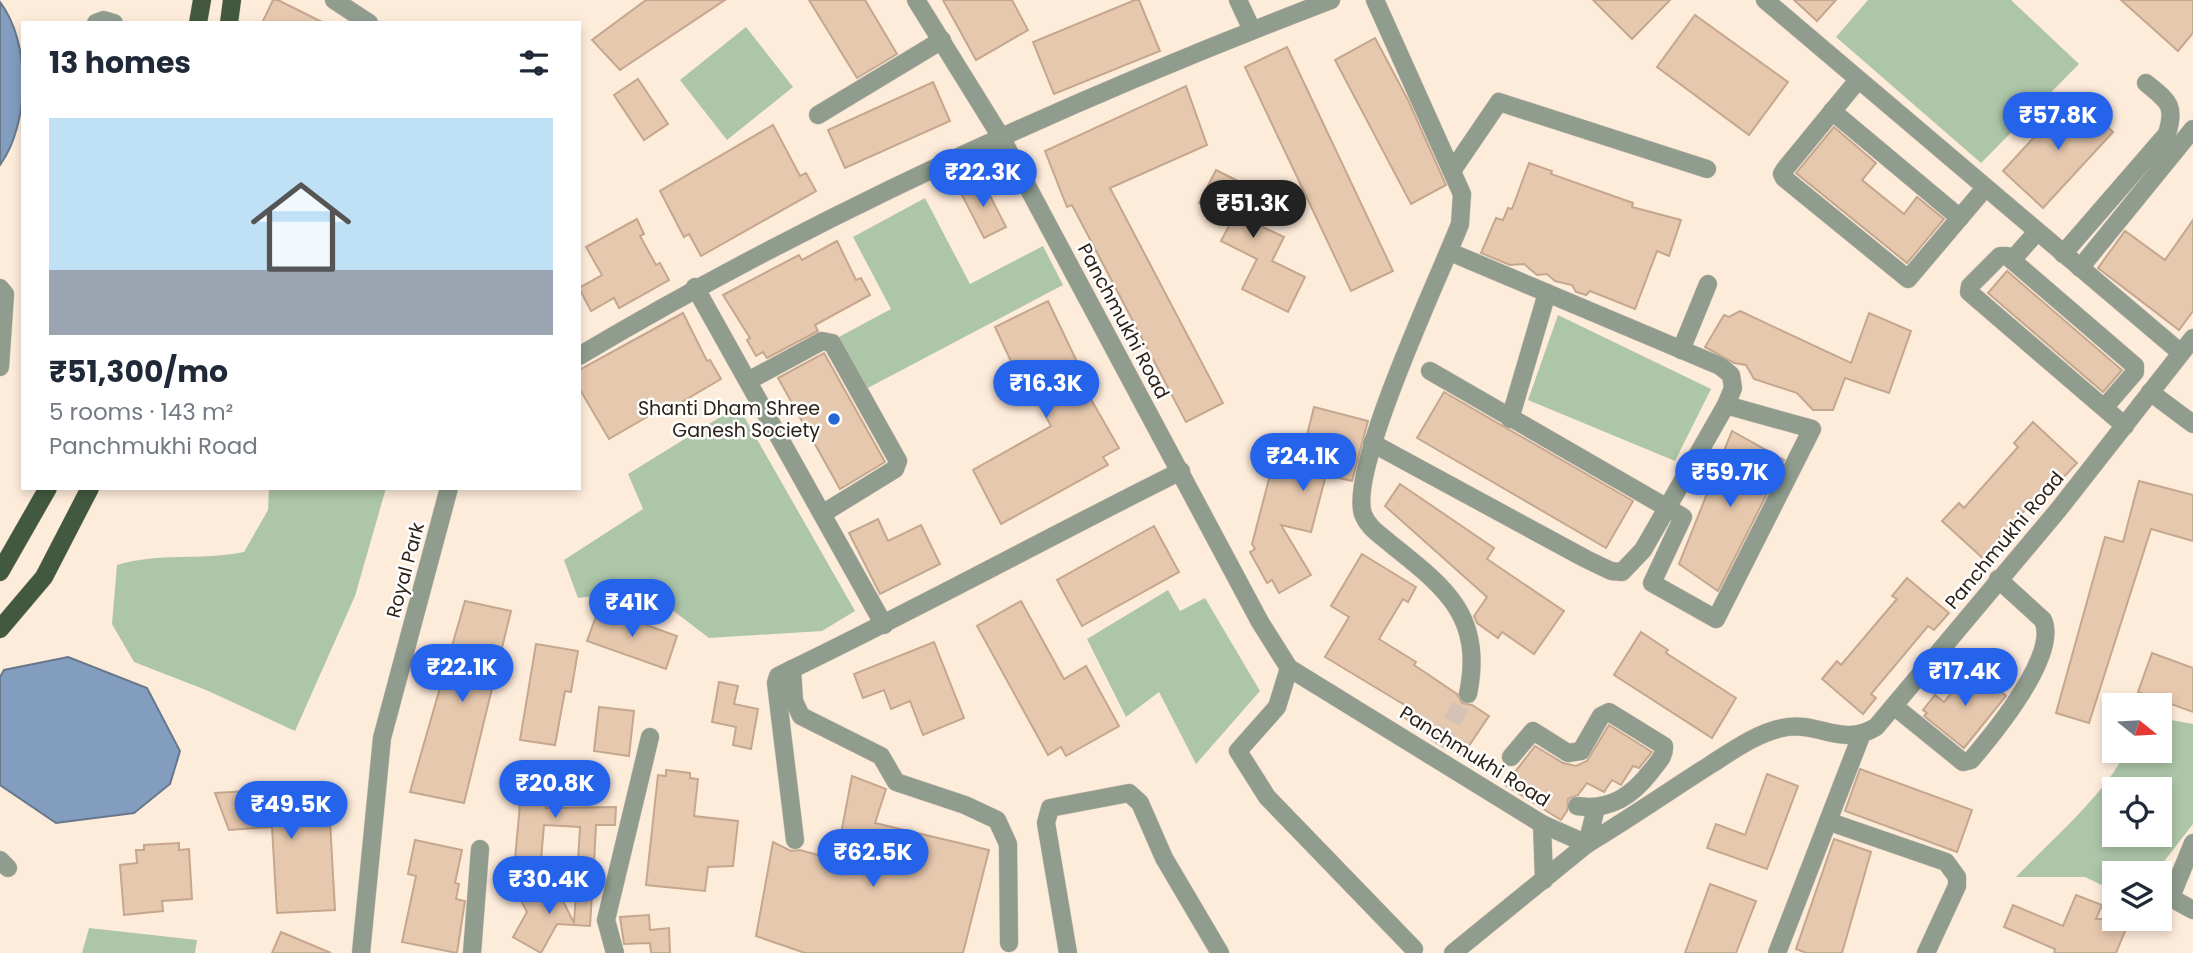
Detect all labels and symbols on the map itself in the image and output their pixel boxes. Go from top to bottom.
pin: ₹57.8K [2001,92,2115,152]
pin: ₹22.3K [926,150,1040,209]
pin: ₹51.3K [1196,180,1310,240]
street label: Panchmukhi Road [1071,239,1176,404]
pin: ₹16.3K [989,360,1103,420]
place label: Shanti Dham Shree Ganesh Society [638,395,820,444]
marker: Shanti Dham Shree Ganesh Society [826,411,842,427]
pin: ₹24.1K [1246,434,1360,493]
pin: ₹59.7K [1673,449,1787,509]
street label: Panchmukhi Road [1939,466,2070,615]
street label: Royal Park [380,519,431,621]
pin: ₹41K [591,580,673,639]
pin: ₹22.1K [405,644,519,704]
pin: ₹17.4K [1908,648,2022,708]
north arrow [2102,693,2172,763]
street label: Panchmukhi Road [1394,699,1555,814]
pin: ₹20.8K [498,760,612,820]
pin: ₹49.5K [234,782,348,841]
pin: ₹62.5K [816,830,930,889]
pin: ₹30.4K [492,856,606,916]

